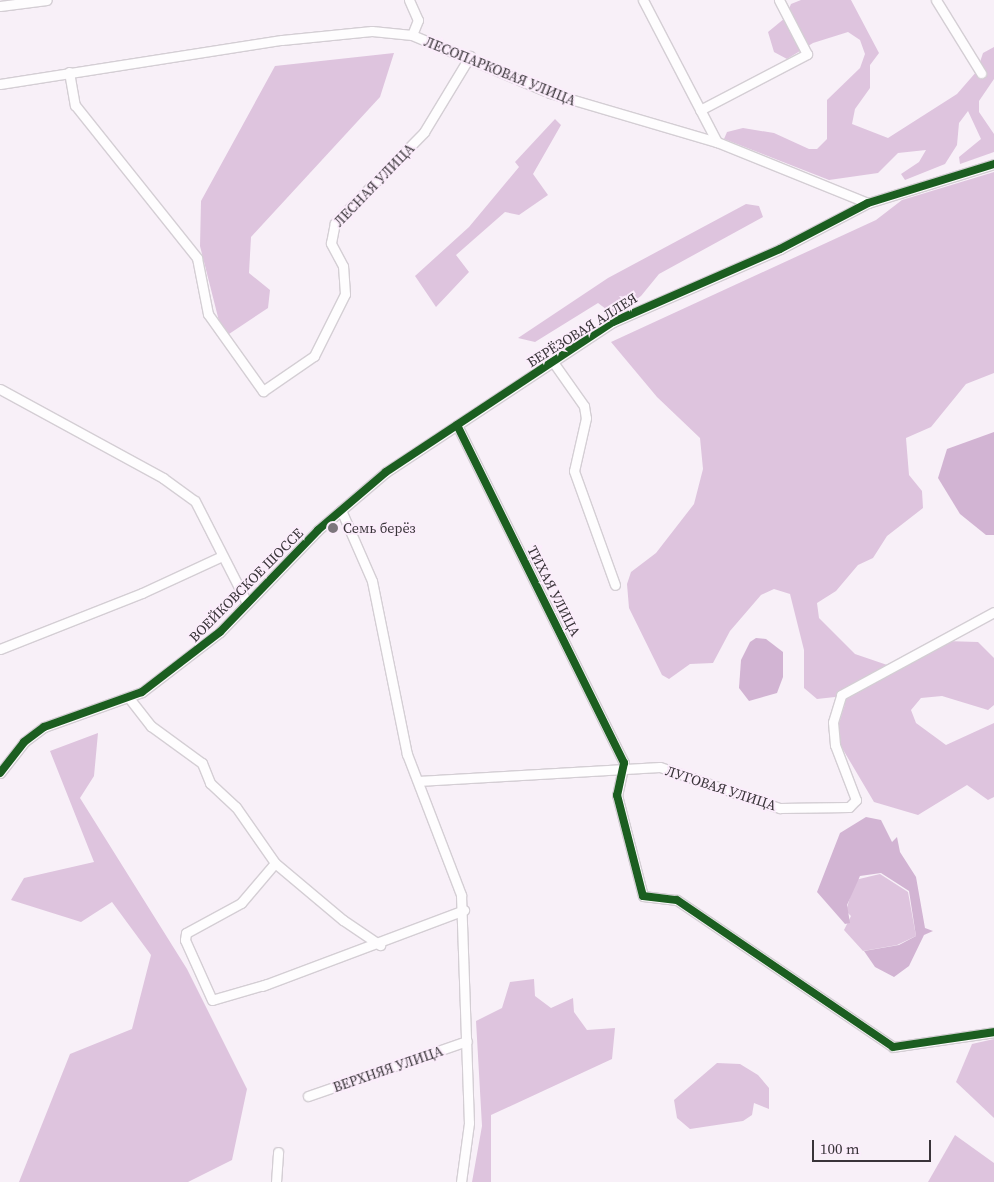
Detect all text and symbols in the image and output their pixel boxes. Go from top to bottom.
street label: ЛЕСОПАРКОВАЯ УЛИЦА [422,33,578,109]
street label: ЛЕСНАЯ УЛИЦА [330,140,418,230]
street label: БЕРЁЗОВАЯ АЛЛЕЯ [524,289,640,371]
place label: Семь берёз [343,520,416,536]
marker: Семь берёз [327,522,339,534]
street label: ВОЕЙКОВСКОЕ ШОССЕ [186,525,306,645]
street label: ТИХАЯ УЛИЦА [524,543,584,639]
street label: ЛУГОВАЯ УЛИЦА [664,762,778,814]
street label: ВЕРХНЯЯ УЛИЦА [331,1042,445,1096]
scale bar [814,1130,933,1162]
text: 100 m [820,1138,860,1159]

